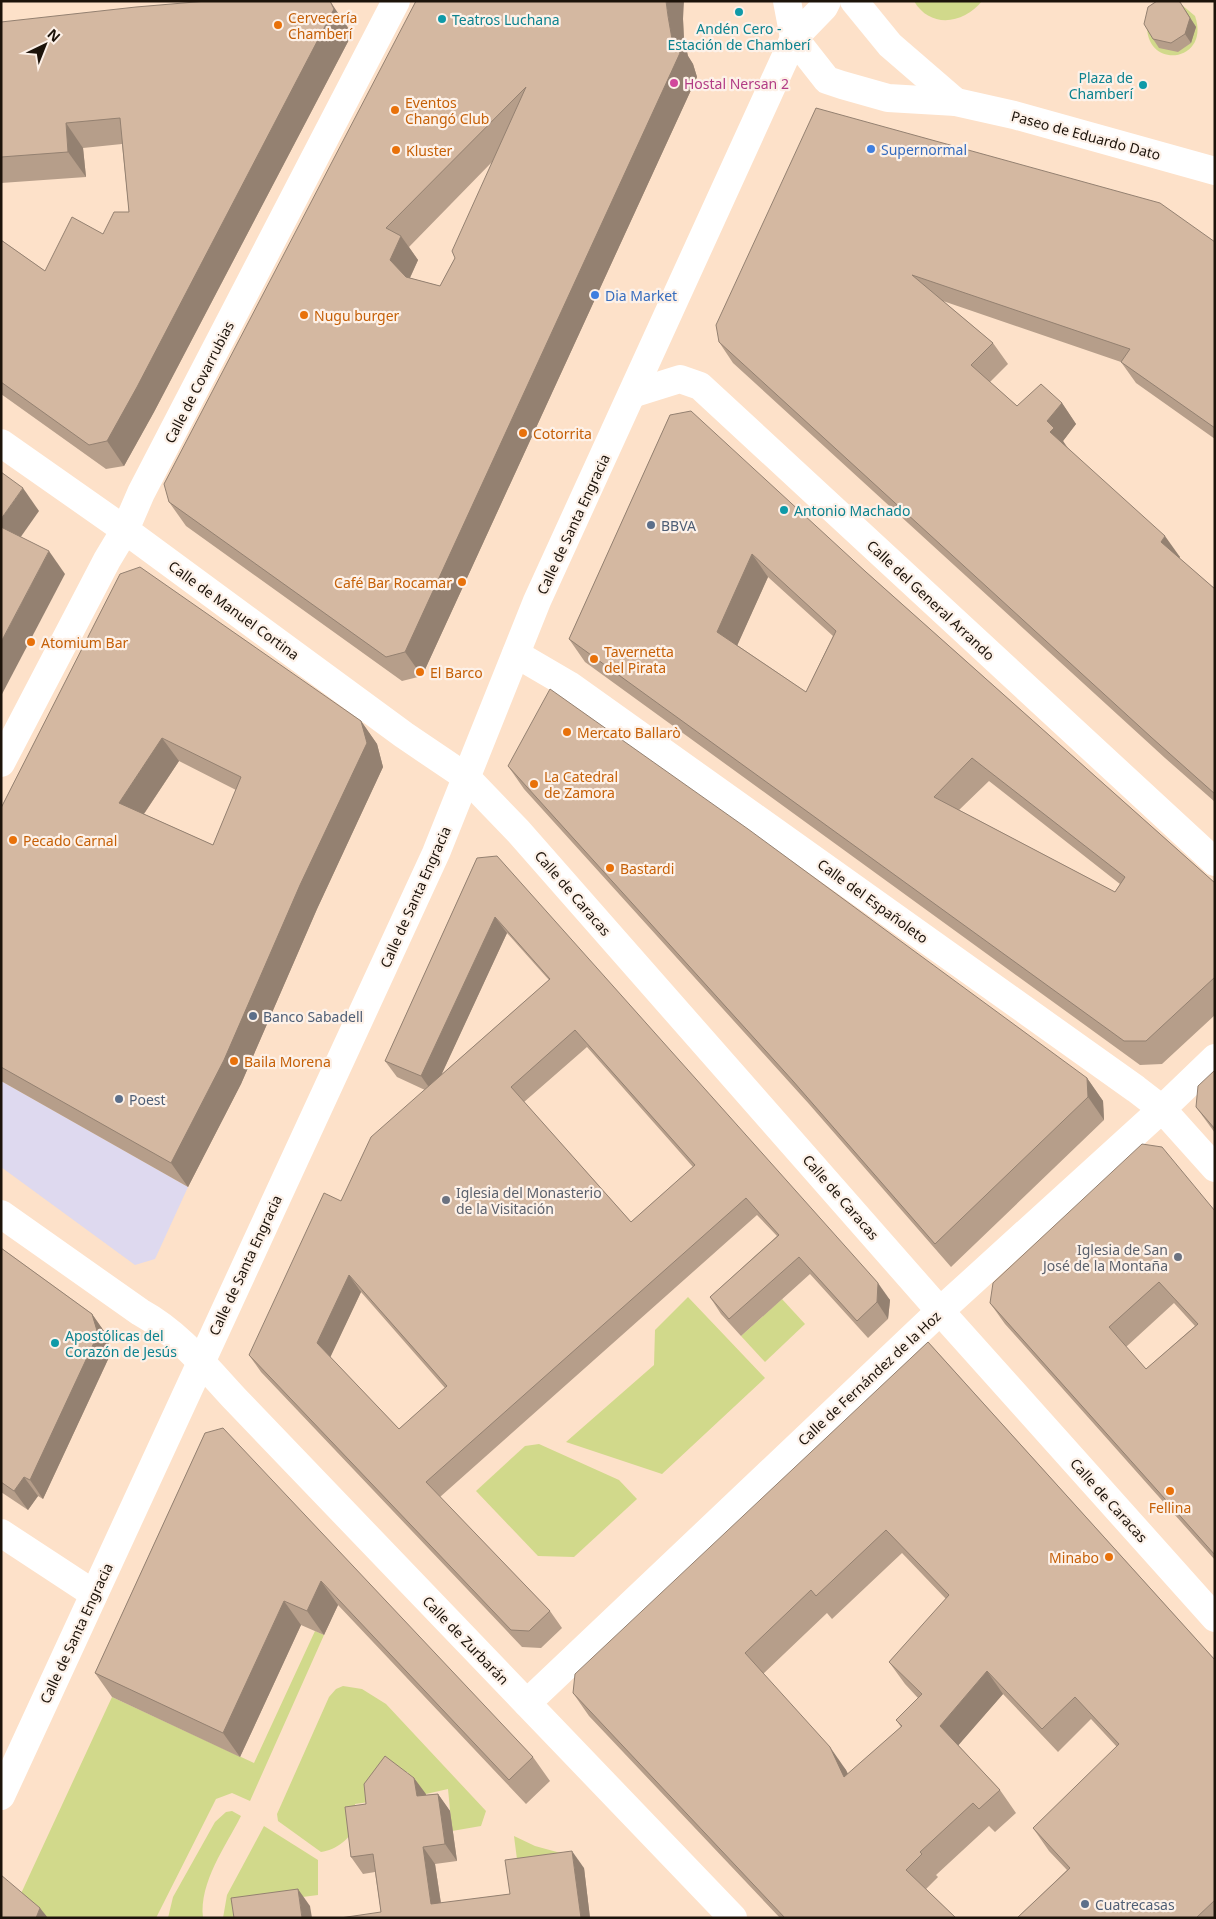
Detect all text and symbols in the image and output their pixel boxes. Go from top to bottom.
marker: Andén Cero - Estación de Chamberí [733,6,745,18]
place label: Cervecería Chamberí [288,8,357,43]
place label: Teatros Luchana [452,10,560,29]
marker: Teatros Luchana [436,13,448,25]
marker: Cervecería Chamberí [272,19,284,31]
place label: Andén Cero - Estación de Chamberí [668,19,811,54]
north arrow [20,20,70,70]
text: N [44,24,65,46]
place label: Plaza de Chamberí [1069,68,1133,103]
place label: Hostal Nersan 2 [684,74,789,93]
marker: Hostal Nersan 2 [668,77,680,89]
marker: Plaza de Chamberí [1137,79,1149,91]
place label: Eventos Changó Club [405,93,489,128]
marker: Eventos Changó Club [389,104,401,116]
street label: Paseo de Eduardo Dato [1009,106,1163,164]
place label: Supernormal [881,140,967,159]
place label: Kluster [406,141,453,160]
marker: Supernormal [865,143,877,155]
marker: Kluster [390,144,402,156]
place label: Dia Market [605,286,677,305]
marker: Dia Market [589,289,601,301]
place label: Nugu burger [314,306,400,325]
marker: Nugu burger [298,309,310,321]
street label: Calle de Covarrubias [160,317,238,446]
place label: Cotorrita [533,424,592,443]
marker: Cotorrita [517,427,529,439]
street label: Calle de Santa Engracia [532,451,614,597]
place label: Antonio Machado [794,501,910,520]
marker: Antonio Machado [778,504,790,516]
place label: BBVA [661,516,696,535]
marker: BBVA [645,519,657,531]
street label: Calle del General Arrando [863,536,999,664]
street label: Calle de Manuel Cortina [165,556,303,664]
place label: Café Bar Rocamar [334,573,452,592]
marker: Café Bar Rocamar [456,576,468,588]
place label: Atomium Bar [41,633,129,652]
marker: Atomium Bar [25,636,37,648]
place label: Tavernetta del Pirata [604,642,674,677]
marker: Tavernetta del Pirata [588,653,600,665]
place label: El Barco [430,663,483,682]
marker: El Barco [414,666,426,678]
place label: Mercato Ballarò [577,723,681,742]
marker: Mercato Ballarò [561,726,573,738]
place label: La Catedral de Zamora [544,767,618,802]
marker: La Catedral de Zamora [528,778,540,790]
street label: Calle de Santa Engracia [375,823,455,971]
place label: Pecado Carnal [23,831,117,850]
marker: Pecado Carnal [7,834,19,846]
street label: Calle de Caracas [531,846,615,940]
street label: Calle del Españoleto [814,854,932,948]
place label: Bastardi [620,859,674,878]
marker: Bastardi [604,862,616,874]
place label: Banco Sabadell [263,1007,363,1026]
marker: Banco Sabadell [247,1010,259,1022]
place label: Baila Morena [244,1052,331,1071]
marker: Baila Morena [228,1055,240,1067]
place label: Poest [129,1090,166,1109]
marker: Poest [113,1093,125,1105]
street label: Calle de Caracas [799,1150,883,1244]
place label: Iglesia del Monasterio de la Visitación [456,1183,602,1218]
street label: Calle de Santa Engracia [204,1192,286,1338]
marker: Iglesia del Monasterio de la Visitación [440,1194,452,1206]
place label: Iglesia de San José de la Montaña [1041,1240,1168,1275]
marker: Iglesia de San José de la Montaña [1172,1251,1184,1263]
street label: Calle de Fernández de la Hoz [793,1306,945,1449]
place label: Apostólicas del Corazón de Jesús [65,1326,177,1361]
marker: Apostólicas del Corazón de Jesús [49,1337,61,1349]
street label: Calle de Caracas [1066,1454,1152,1546]
marker: Fellina [1164,1485,1176,1497]
place label: Fellina [1149,1498,1191,1517]
place label: Minabo [1049,1548,1099,1567]
marker: Minabo [1103,1551,1115,1563]
street label: Calle de Santa Engracia [35,1560,117,1706]
street label: Calle de Zurbarán [419,1591,513,1689]
place label: Cuatrecasas [1095,1895,1175,1914]
marker: Cuatrecasas [1079,1898,1091,1910]

